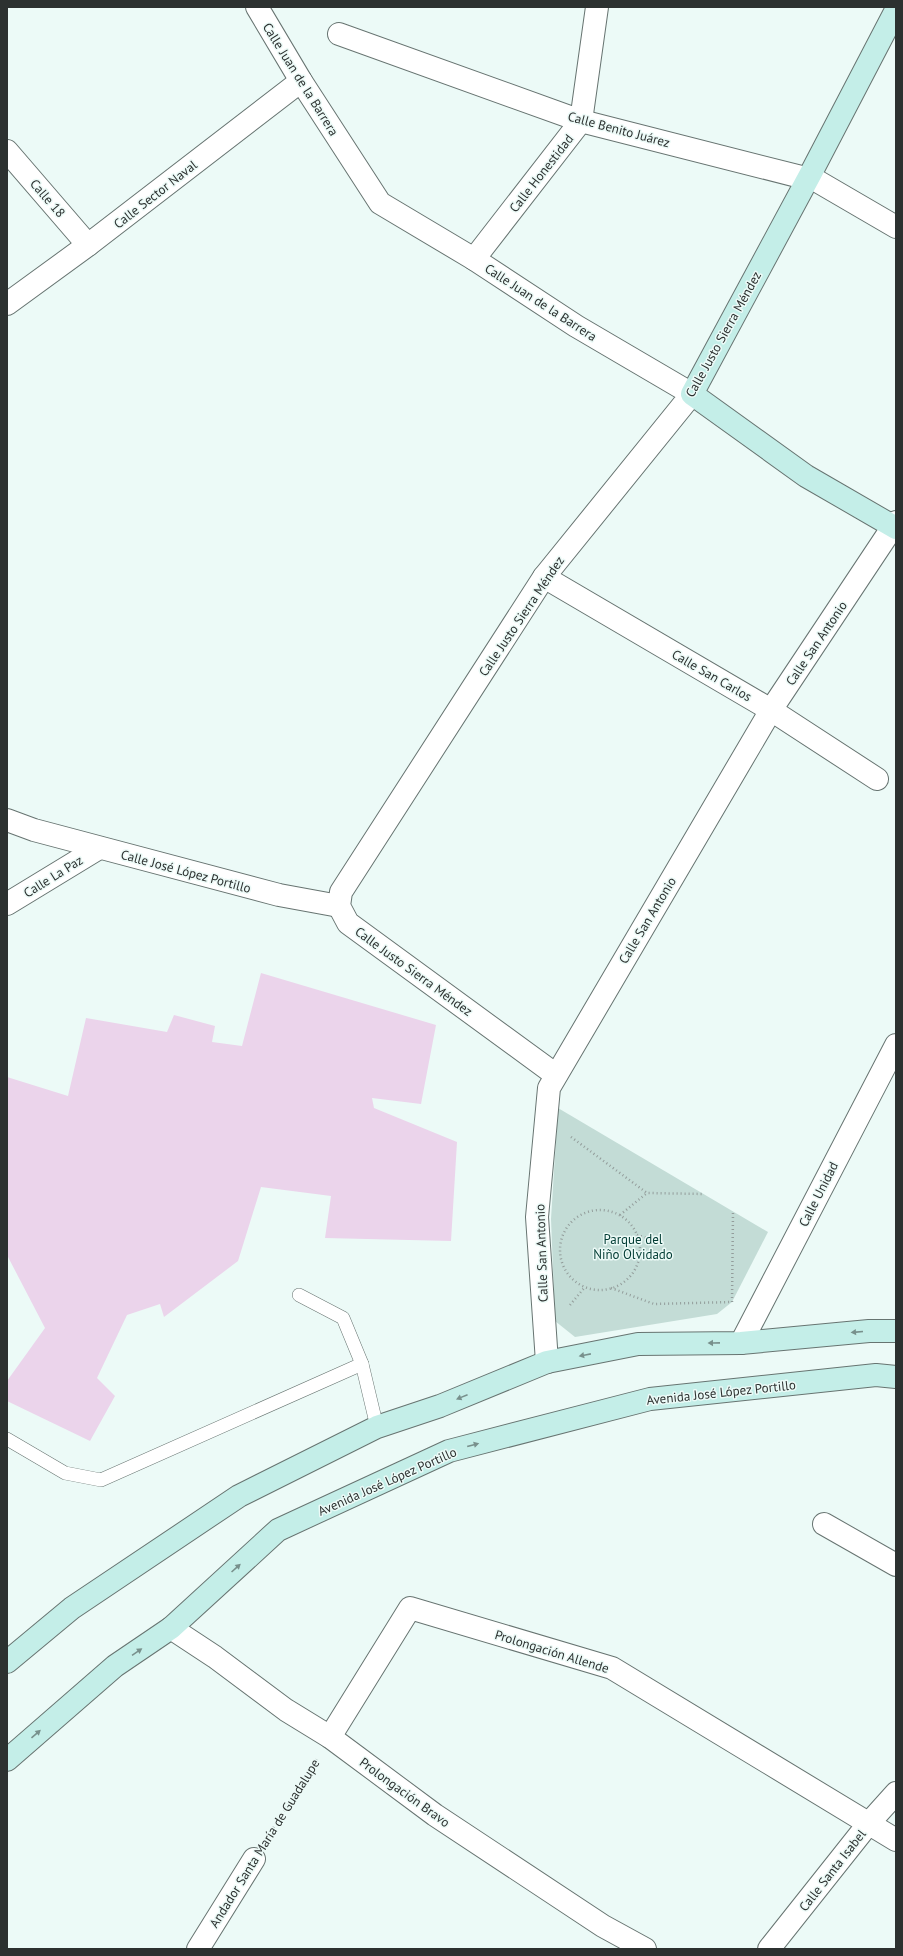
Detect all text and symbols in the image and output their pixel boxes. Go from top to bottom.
street label: Calle Juan de la Barrera [259,20,342,139]
street label: Calle Benito Juárez [566,108,672,151]
street label: Calle Honestidad [506,131,577,216]
street label: Calle Sector Naval [110,156,201,232]
street label: Calle 18 [26,176,69,221]
street label: Calle Juan de la Barrera [481,260,600,345]
street label: Calle Justo Sierra Méndez [682,268,765,400]
street label: Calle Justo Sierra Méndez [475,553,568,680]
street label: Calle San Antonio [782,598,851,689]
street label: Calle San Carlos [669,646,755,705]
street label: Calle José López Portillo [119,846,253,897]
street label: Calle La Paz [20,851,86,901]
street label: Calle San Antonio [615,874,680,967]
street label: Calle Justo Sierra Méndez [352,923,476,1020]
street label: Calle Unidad [795,1159,842,1230]
street label: Calle San Antonio [531,1204,552,1302]
park label: Parque del Niño Olvidado [593,1231,673,1263]
one-way arrow [851,1329,863,1336]
one-way arrow [707,1340,720,1346]
one-way arrow [578,1352,591,1358]
street label: Avenida José López Portillo [646,1376,797,1409]
one-way arrow [457,1394,468,1400]
one-way arrow [467,1442,479,1448]
street label: Avenida José López Portillo [315,1443,459,1520]
one-way arrow [231,1564,241,1573]
street label: Prolongación Allende [493,1626,611,1677]
one-way arrow [131,1648,142,1656]
one-way arrow [31,1730,42,1739]
street label: Prolongación Bravo [356,1754,453,1831]
street label: Andador Santa María de Guadalupe [205,1756,323,1931]
street label: Calle Santa Isabel [795,1826,870,1915]

